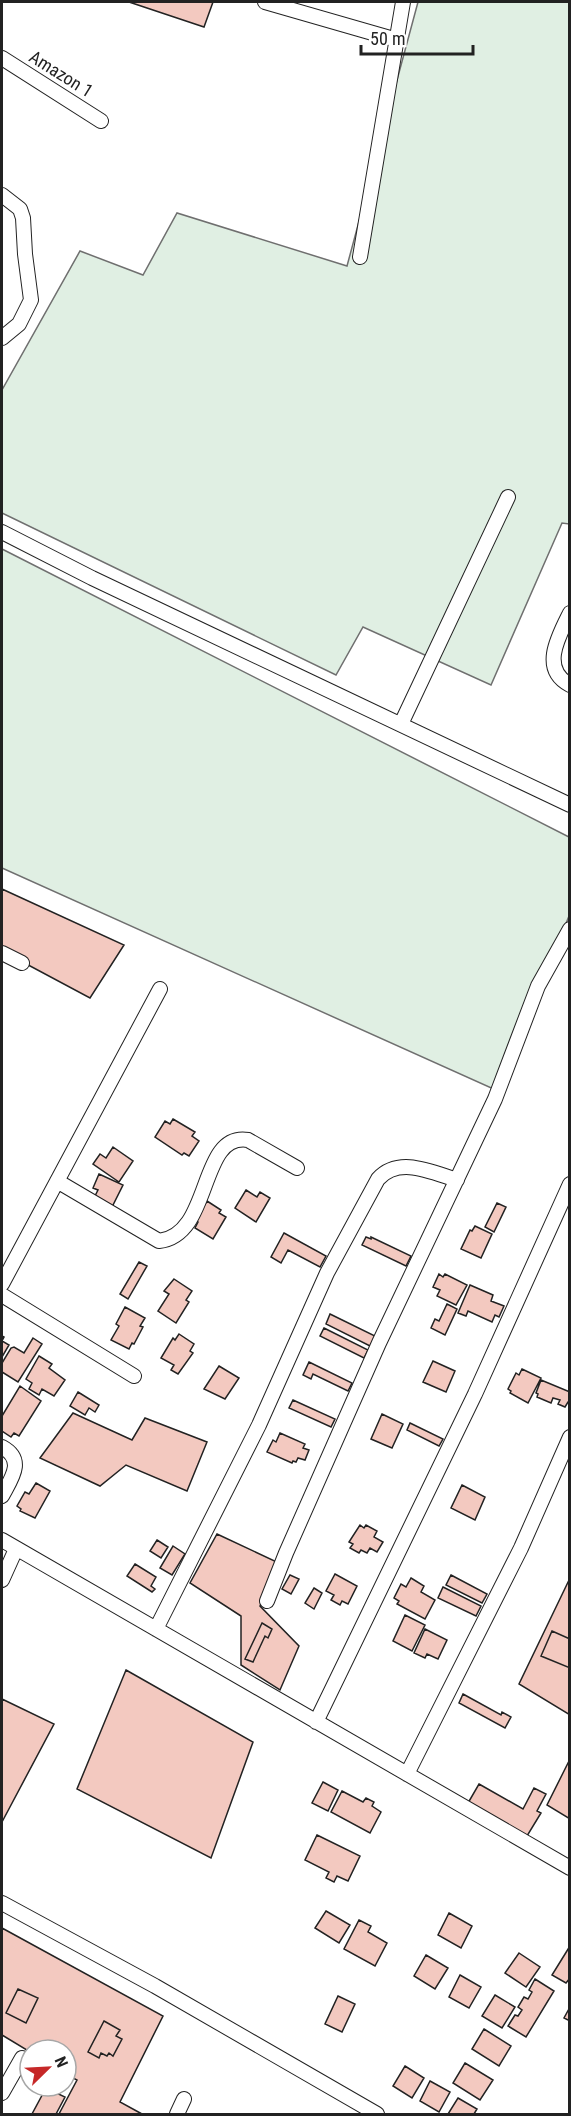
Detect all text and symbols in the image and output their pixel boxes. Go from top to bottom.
scale bar [361,18,474,56]
text: 50 m [370,28,405,49]
street label: Amazon 1 [26,46,97,101]
north arrow [18,2038,78,2098]
text: N [51,2054,72,2070]

